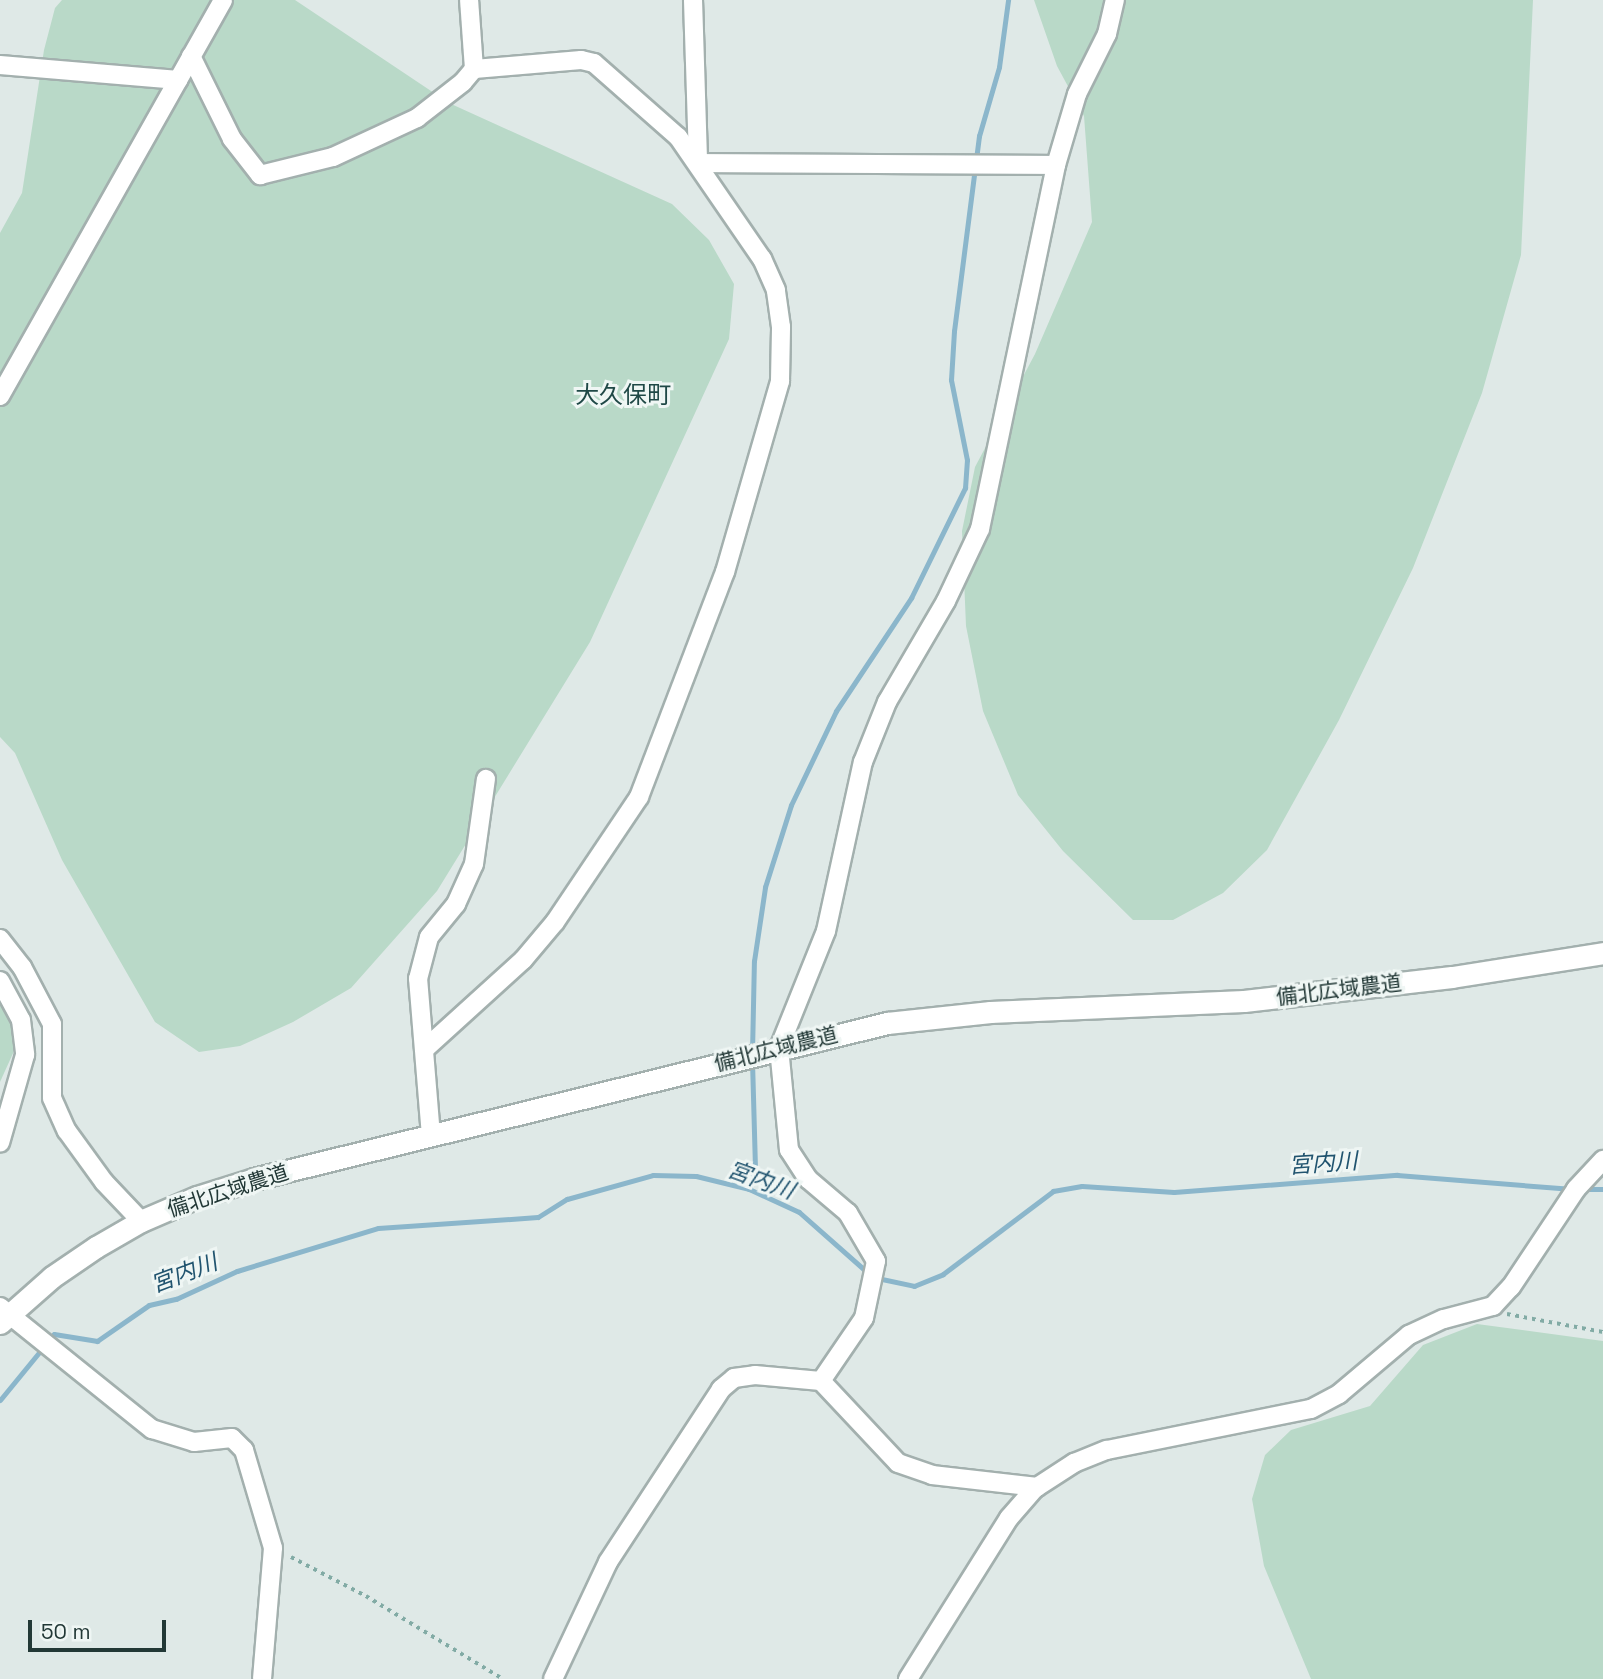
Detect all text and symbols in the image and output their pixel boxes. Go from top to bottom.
district label: 大久保町 [575,381,671,409]
street label: 備北広域農道 [1275,970,1403,1010]
street label: 備北広域農道 [712,1022,840,1076]
water label: 宮内川 [1288,1147,1358,1179]
water label: 宮内川 [724,1155,798,1205]
street label: 備北広域農道 [164,1160,292,1222]
water label: 宮内川 [147,1248,221,1298]
scale bar [32,1606,170,1650]
text: 50 m [41,1618,91,1645]

